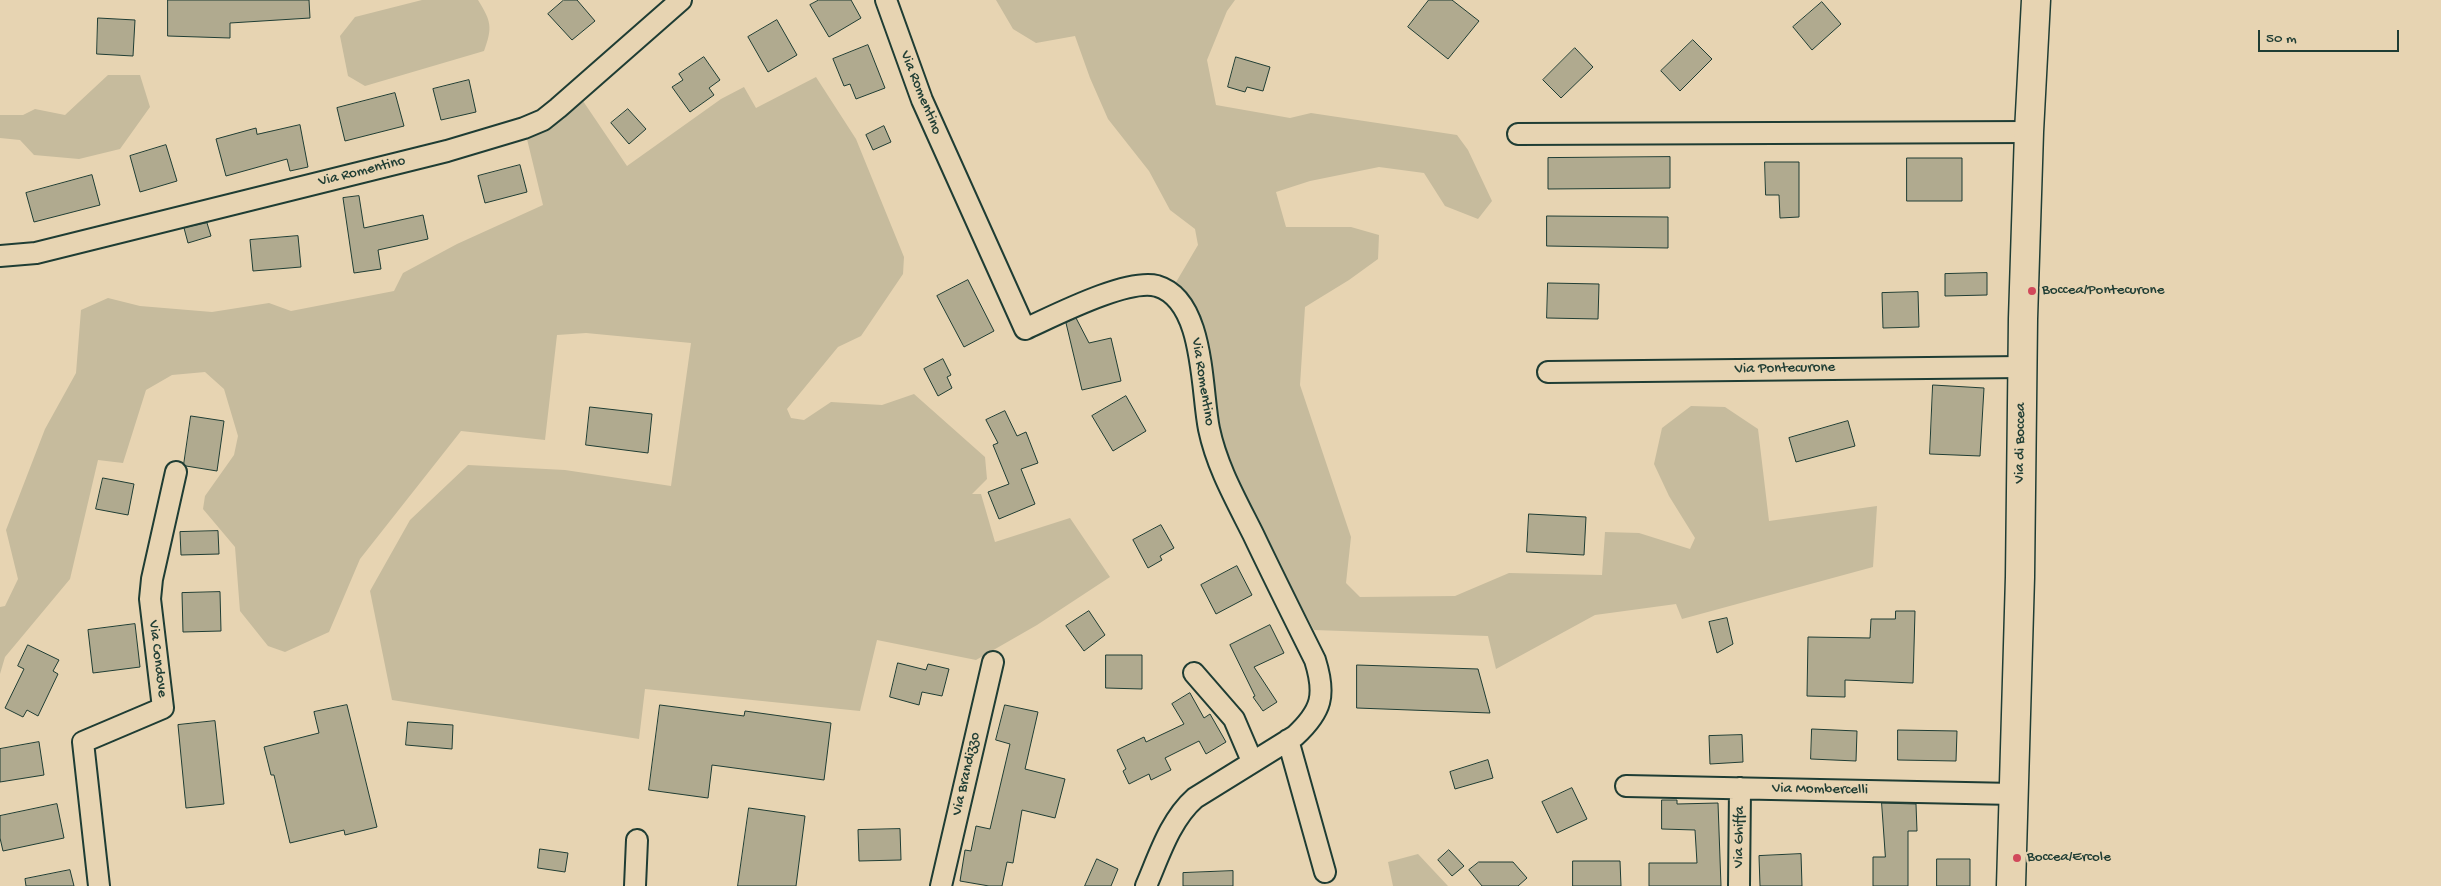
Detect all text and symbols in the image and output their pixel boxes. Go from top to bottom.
scale bar [2261,20,2402,52]
text: 50 m [2266,30,2297,48]
street label: Via Romentino [895,48,945,138]
street label: Via Romentino [317,153,407,191]
place label: Boccea/Pontecurone [2042,282,2164,300]
marker: Boccea/Pontecurone [2026,285,2038,297]
street label: Via Romentino [1186,337,1218,427]
street label: Via Pontecurone [1735,359,1835,379]
street label: Via di Boccea [2011,402,2031,484]
street label: Via Condove [143,619,171,699]
street label: Via Brandizzo [949,731,985,817]
street label: Via Mombercelli [1772,780,1868,800]
street label: Via Ghiffa [1730,806,1750,868]
place label: Boccea/Ercole [2027,849,2111,867]
marker: Boccea/Ercole [2011,852,2023,864]

